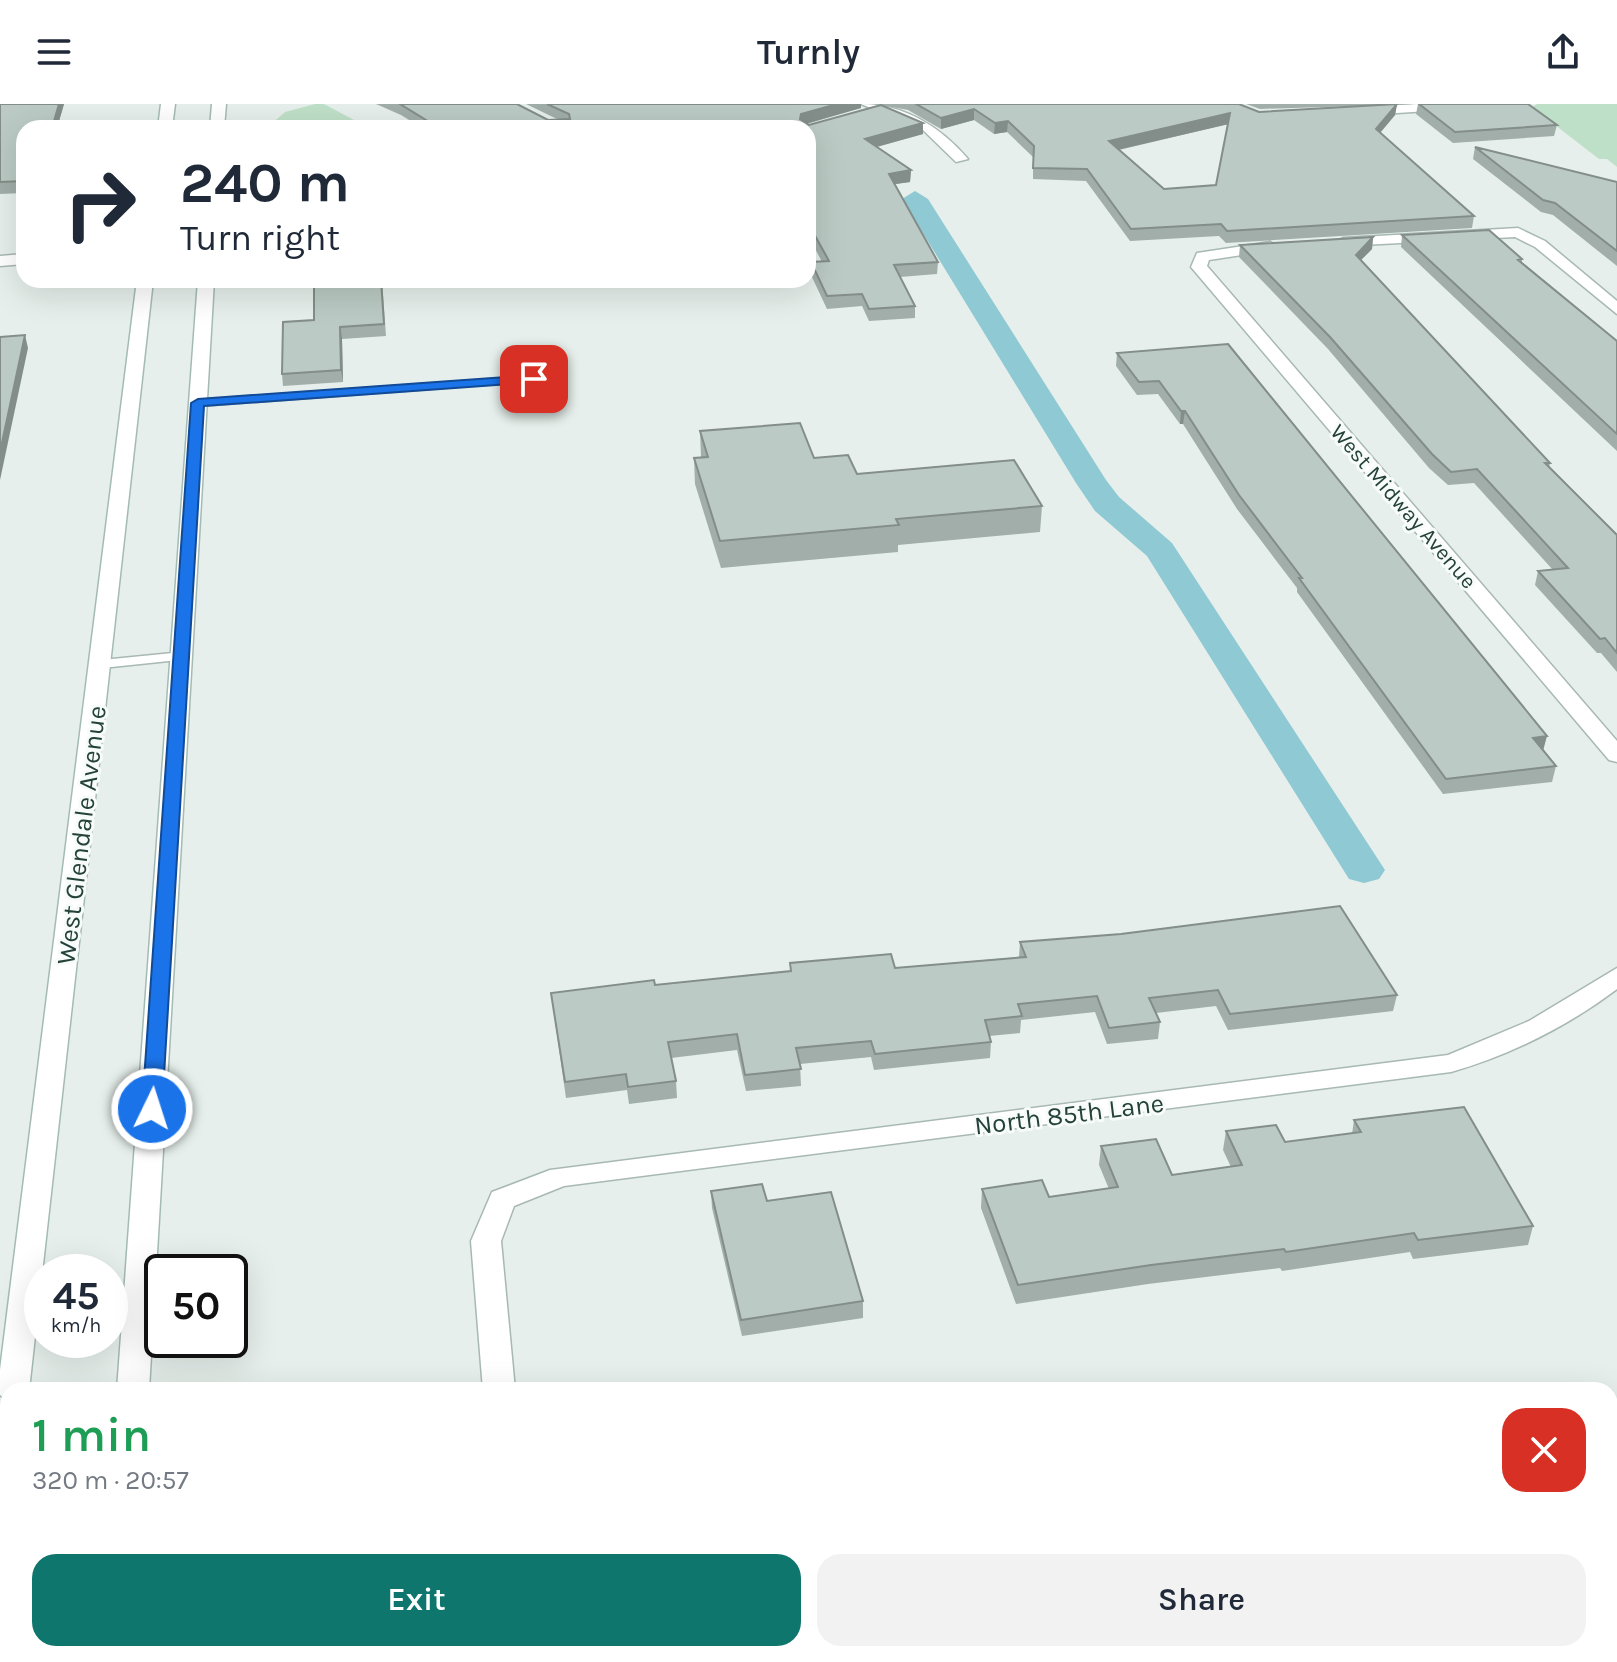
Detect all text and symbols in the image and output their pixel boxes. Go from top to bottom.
icon: menu [32,30,76,74]
icon: share [1541,30,1585,74]
text: Turnly [757,31,860,73]
text: 240 m [180,150,350,215]
icon: right [48,152,152,256]
text: Turn right [180,217,340,259]
pin [500,345,568,413]
icon: arrive [512,357,556,401]
street label: West Midway Avenue [1325,419,1482,594]
street label: West Glendale Avenue [50,704,113,966]
position arrow [110,1067,194,1151]
street label: North 85th Lane [972,1087,1166,1142]
speed limit sign: 50 [144,1254,248,1358]
text: 45 [52,1272,100,1319]
text: km/h [51,1314,101,1337]
text: 1 min [32,1407,151,1463]
button: close [1502,1408,1586,1492]
text: 320 m · 20:57 [32,1465,189,1496]
button: Exit [32,1554,801,1646]
button: Share [817,1554,1586,1646]

